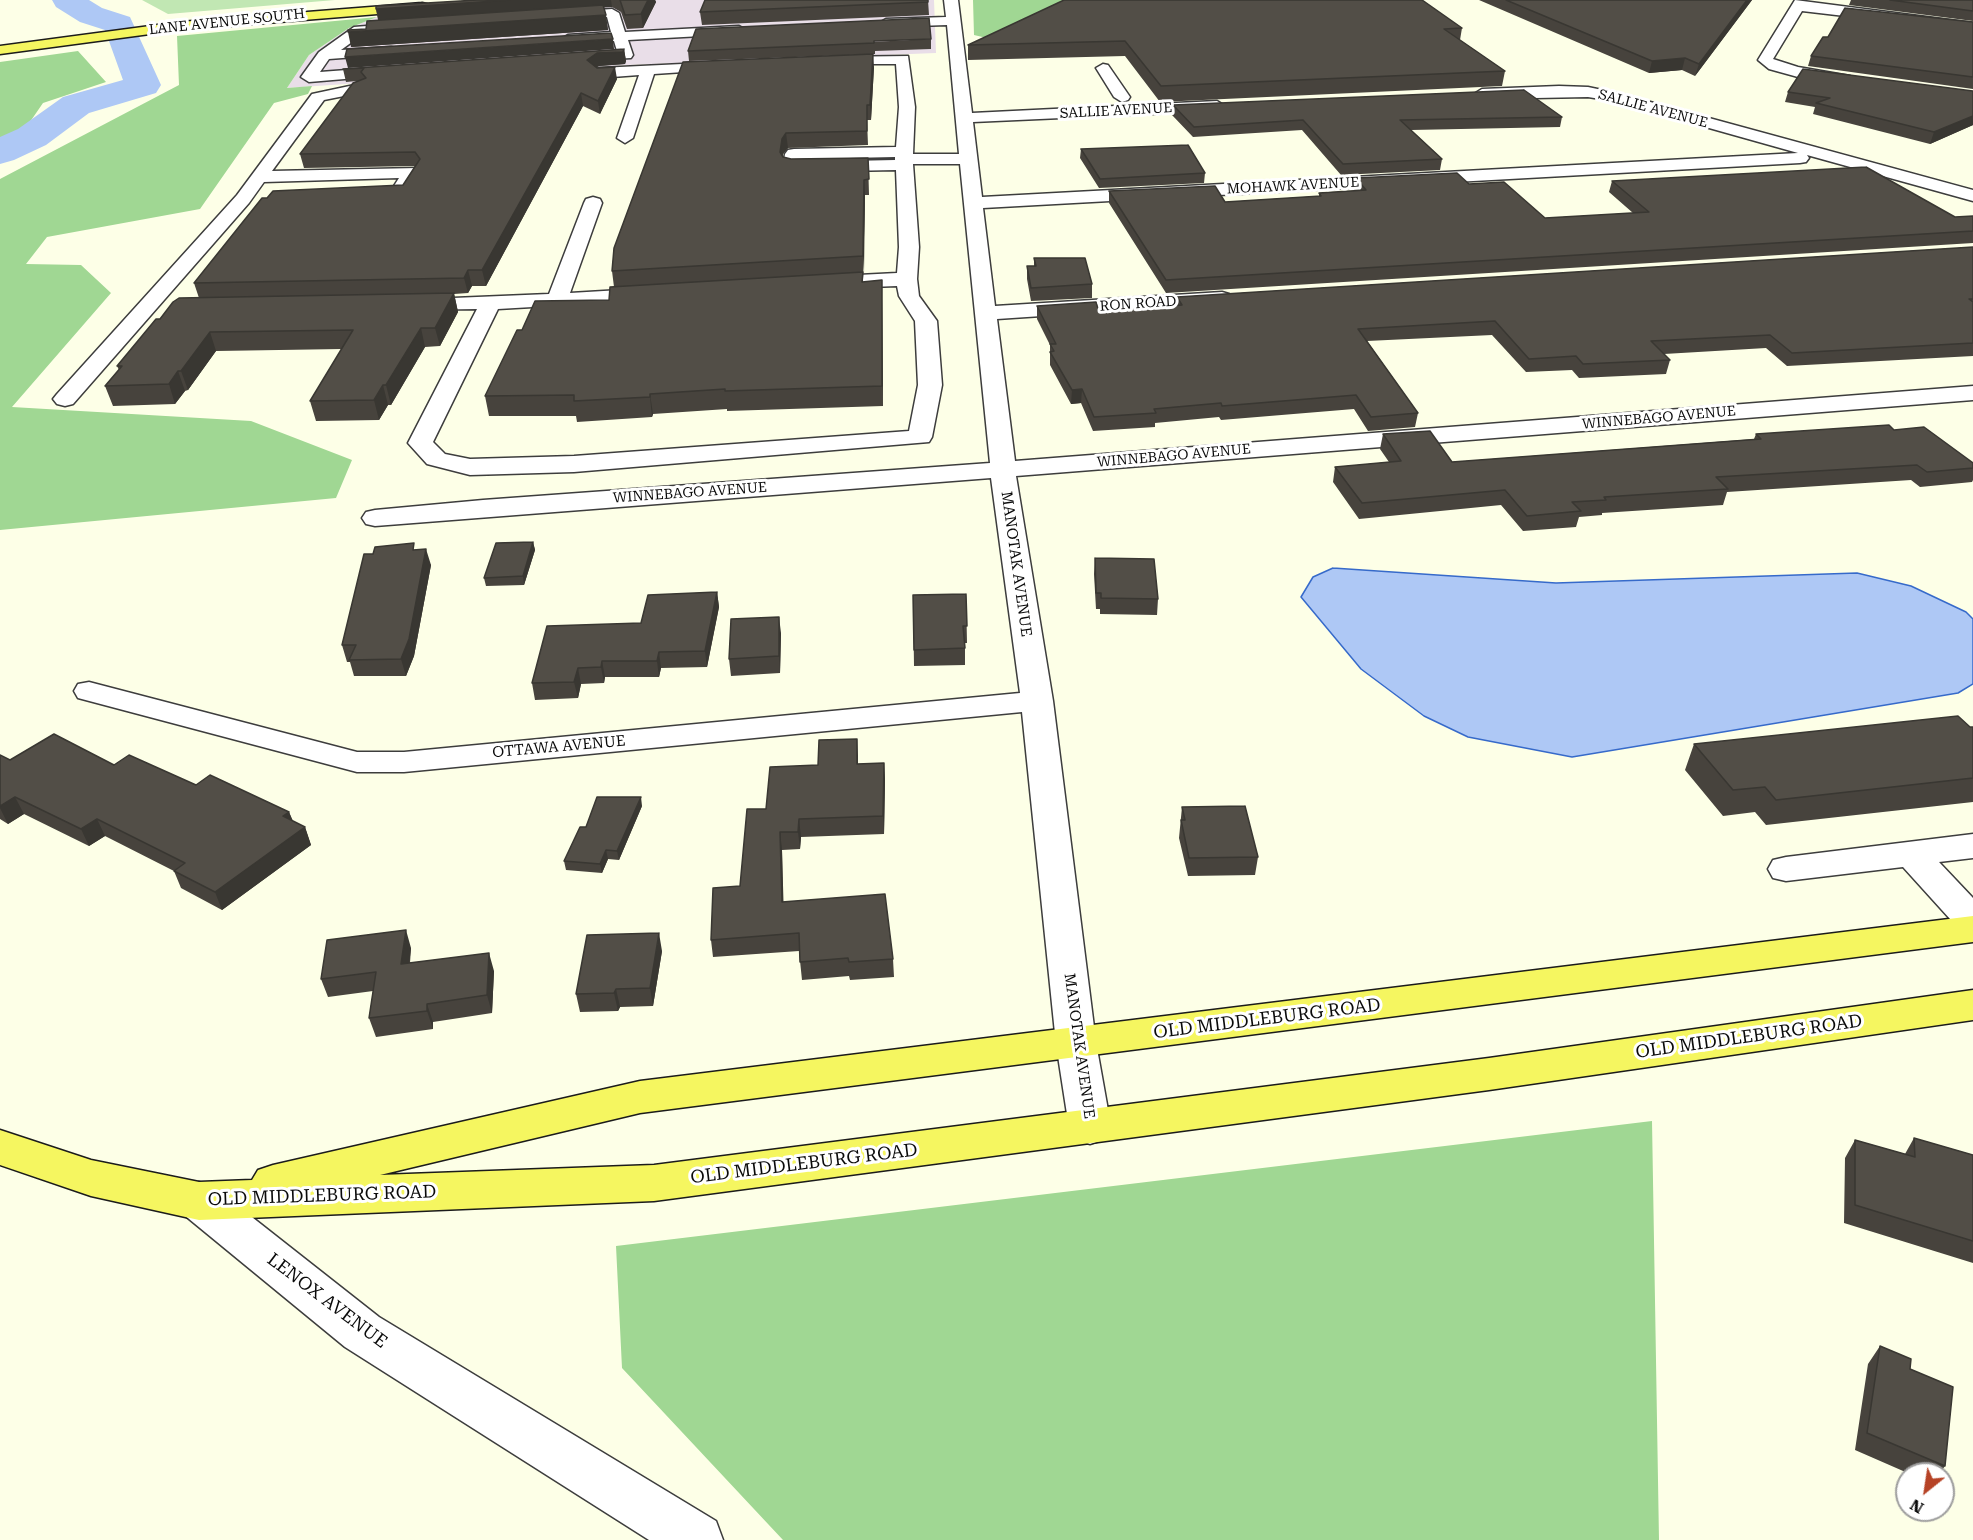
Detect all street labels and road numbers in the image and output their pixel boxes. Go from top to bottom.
street label: LANE AVENUE SOUTH [148,5,306,39]
street label: SALLIE AVENUE [1596,86,1710,132]
street label: SALLIE AVENUE [1059,100,1173,122]
street label: MOHAWK AVENUE [1226,174,1360,198]
street label: RON ROAD [1099,293,1177,315]
street label: WINNEBAGO AVENUE [1581,403,1737,433]
street label: WINNEBAGO AVENUE [1096,441,1252,471]
street label: WINNEBAGO AVENUE [612,479,768,507]
street label: MANOTAK AVENUE [997,490,1035,638]
street label: OTTAWA AVENUE [492,732,626,762]
street label: MANOTAK AVENUE [1060,972,1098,1120]
street label: OLD MIDDLEBURG ROAD [1152,994,1382,1044]
street label: OLD MIDDLEBURG ROAD [1634,1010,1864,1064]
street label: OLD MIDDLEBURG ROAD [689,1139,919,1189]
street label: OLD MIDDLEBURG ROAD [207,1181,437,1211]
street label: LENOX AVENUE [263,1249,391,1353]

